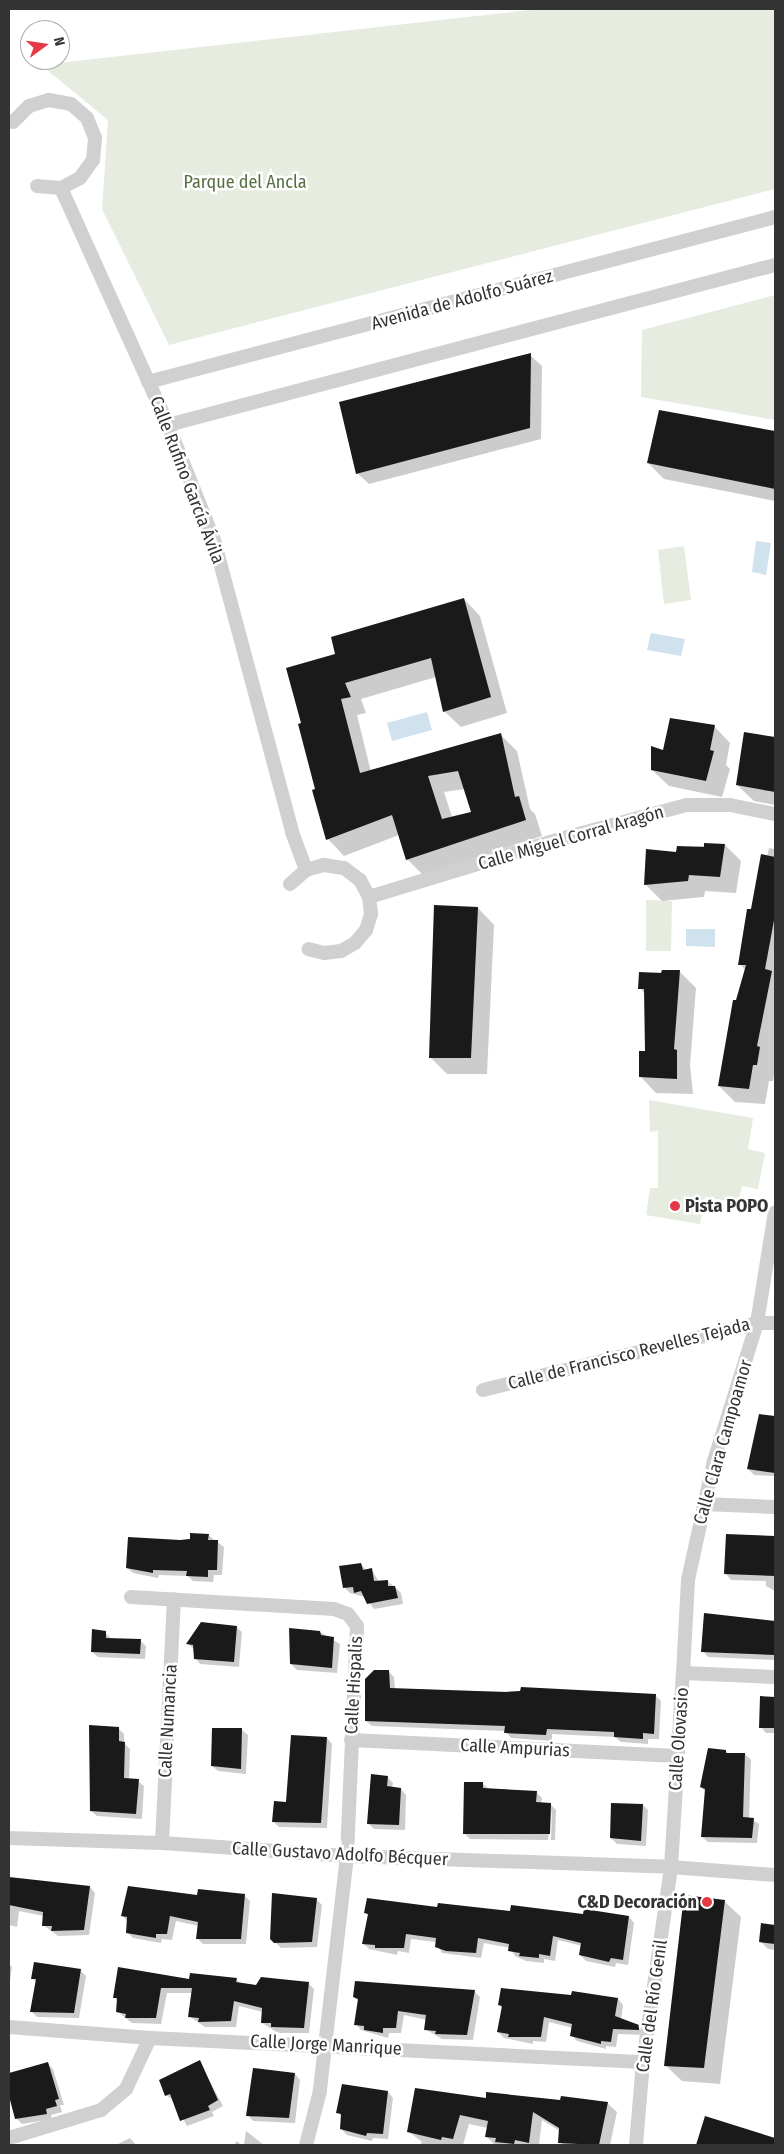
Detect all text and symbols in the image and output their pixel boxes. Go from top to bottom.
north arrow [20,20,70,70]
text: N [50,35,68,48]
park label: Parque del Ancla [184,171,306,193]
street label: Avenida de Adolfo Suárez [369,265,555,335]
street label: Calle Rufino García Ávila [145,393,229,567]
street label: Calle Miguel Corral Aragón [476,801,666,875]
place label: Pista POPO [685,1195,768,1217]
marker: Pista POPO [669,1200,681,1212]
street label: Calle de Francisco Revelles Tejada [506,1313,752,1395]
street label: Calle Clara Campoamor [689,1357,757,1527]
street label: Calle Hispalis [341,1635,367,1735]
street label: Calle Numancia [154,1664,182,1778]
street label: Calle Olovasio [665,1687,693,1791]
street label: Calle Ampurias [460,1734,570,1762]
street label: Calle Gustavo Adolfo Bécquer [231,1838,449,1870]
place label: C&D Decoración [577,1891,697,1913]
marker: C&D Decoración [701,1896,713,1908]
street label: Calle del Río Genil [632,1938,672,2074]
street label: Calle Jorge Manrique [250,2030,402,2060]

